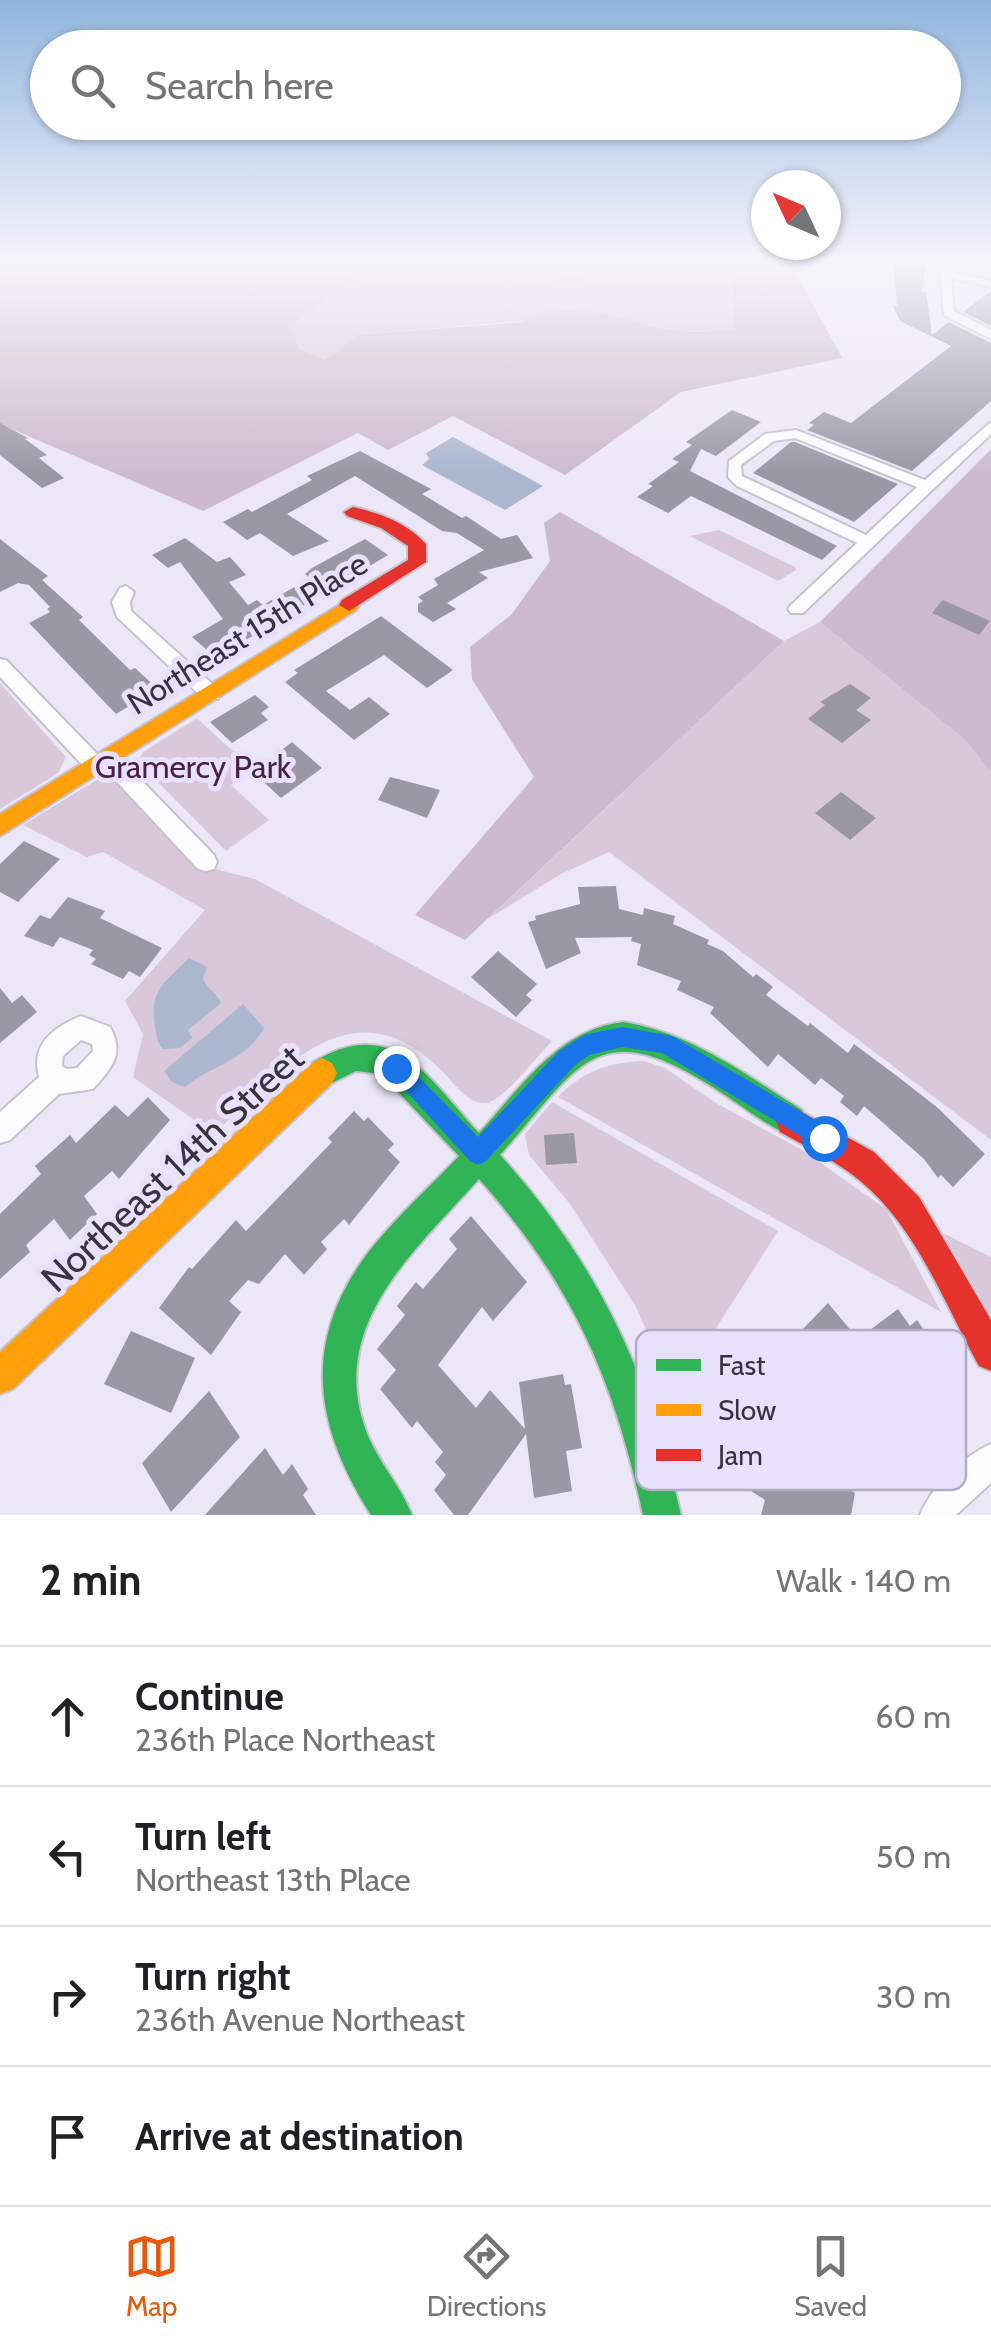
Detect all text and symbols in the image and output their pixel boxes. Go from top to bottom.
search box [30,30,961,140]
icon: search [65,58,120,113]
text: Search here [145,62,334,109]
north arrow [751,170,841,260]
street label: Northeast 15th Place [120,543,374,723]
park label: Gramercy Park [95,747,292,786]
street label: Northeast 14th Street [31,1034,313,1302]
route end [374,1046,420,1092]
route start [802,1116,848,1162]
legend [636,1330,966,1490]
text: Fast [718,1348,766,1382]
text: Slow [718,1393,776,1427]
text: Jam [717,1438,763,1472]
text: 2 min [40,1554,141,1606]
text: Walk · 140 m [776,1561,951,1600]
text: Continue [135,1673,284,1720]
icon: ahead [40,1689,95,1744]
text: 60 m [875,1697,951,1736]
text: 236th Place Northeast [135,1720,435,1759]
text: Turn left [135,1813,271,1860]
icon: left [40,1829,95,1884]
text: 50 m [876,1837,951,1876]
text: Northeast 13th Place [135,1860,411,1899]
text: Turn right [135,1953,291,2000]
icon: right [40,1969,95,2024]
text: 30 m [876,1977,951,2016]
text: 236th Avenue Northeast [135,2000,465,2039]
icon: arrive [40,2109,95,2164]
text: Arrive at destination [135,2113,464,2160]
tab: Map [124,2229,179,2323]
tab: Directions [427,2229,546,2323]
tab: Saved [794,2229,867,2323]

